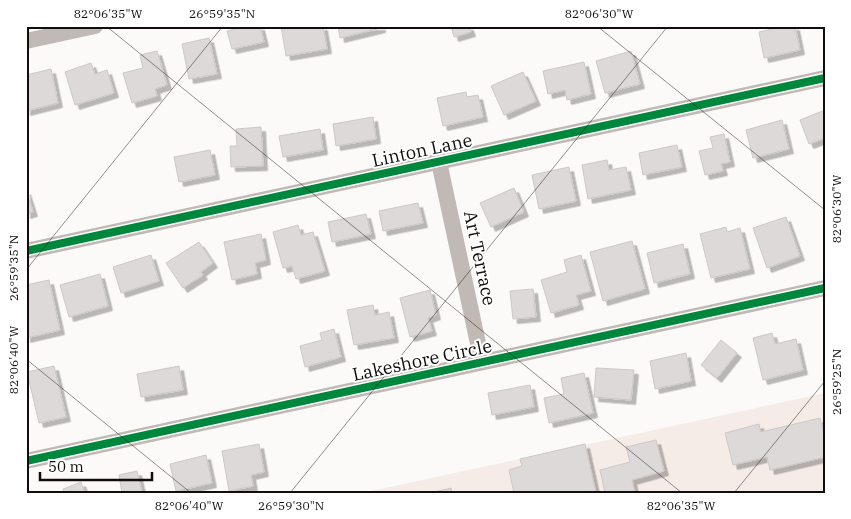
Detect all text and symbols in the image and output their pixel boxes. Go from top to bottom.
text: 82°06'35"W [74,6,143,21]
text: 26°59'35"N [189,6,255,21]
text: 82°06'30"W [565,6,634,21]
street label: Linton Lane [370,128,474,172]
text: 82°06'30"W [829,174,844,243]
street label: Art Terrace [459,209,501,307]
text: 26°59'35"N [6,235,21,301]
text: 82°06'40"W [6,325,21,394]
street label: Lakeshore Circle [350,334,494,386]
text: 26°59'25"N [829,349,844,415]
scale bar [40,449,152,481]
text: 50 m [48,457,84,476]
text: 82°06'40"W [155,498,224,513]
text: 26°59'30"N [258,498,324,513]
text: 82°06'35"W [647,498,716,513]

